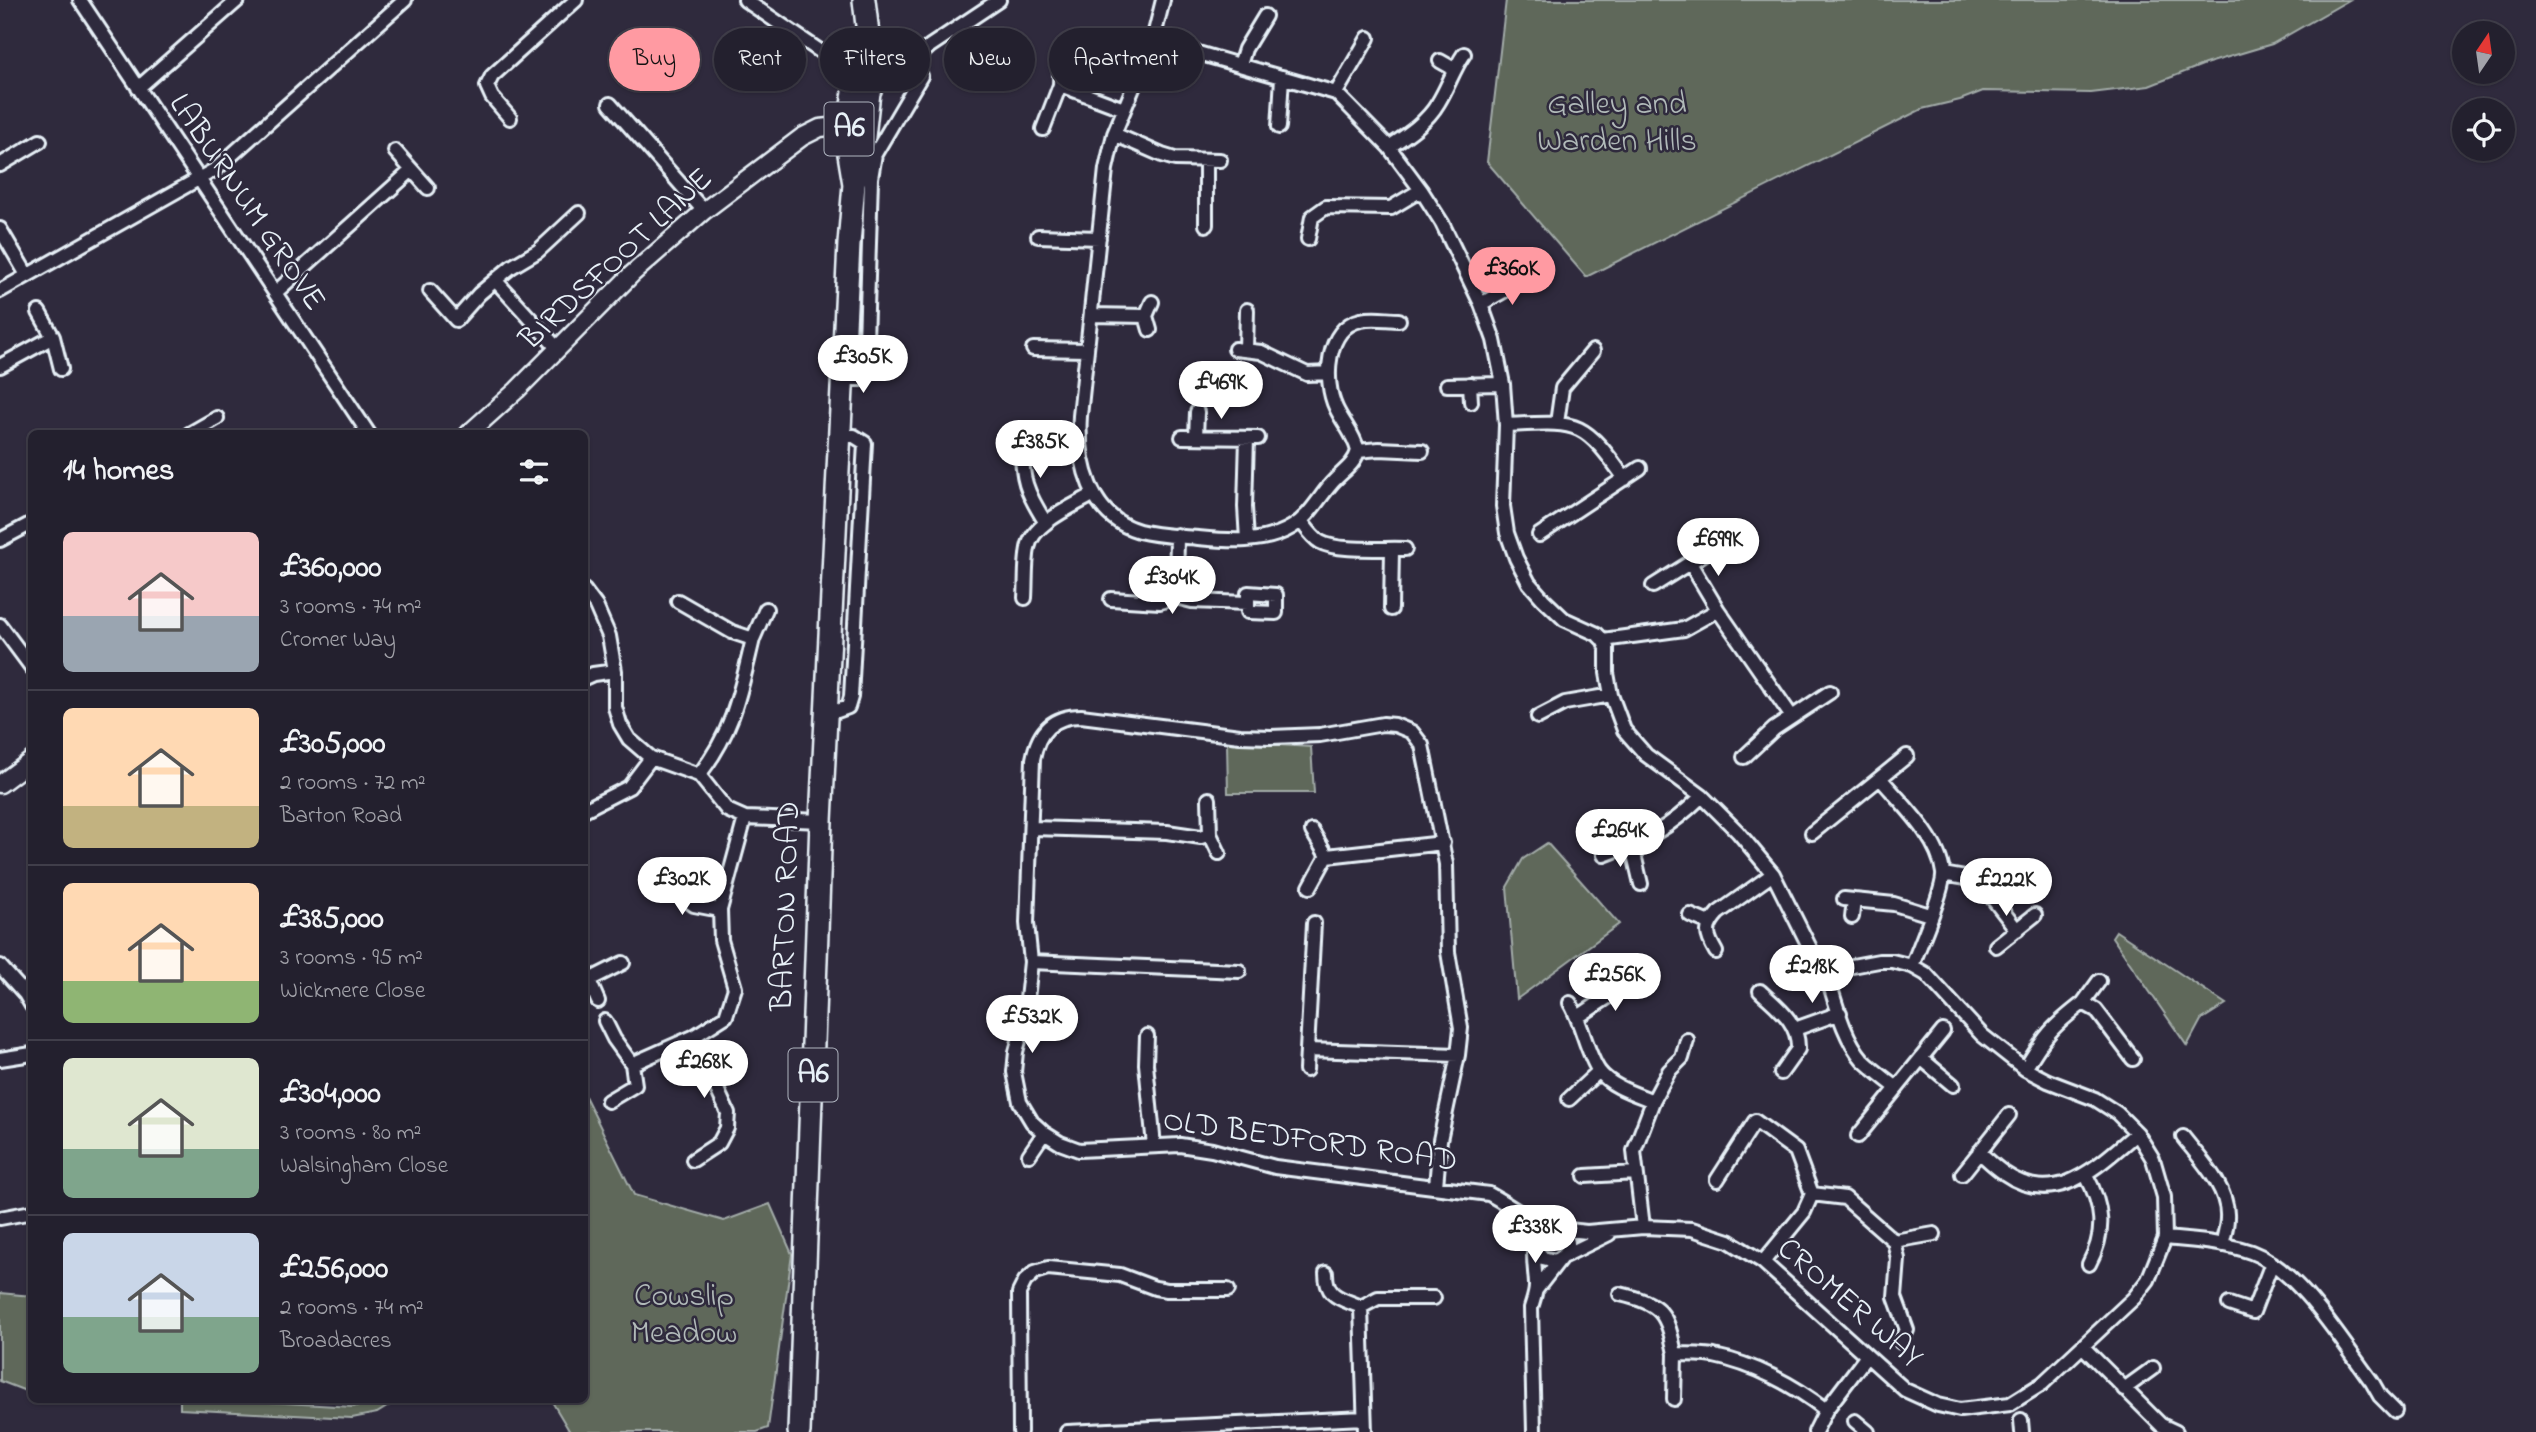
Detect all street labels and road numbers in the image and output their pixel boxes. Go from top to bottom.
street label: LABURNUM GROVE [156,85,336,321]
road number: A6 [824,102,874,155]
street label: BIRDSFOOT LANE [509,158,724,363]
street label: BARTON ROAD [760,800,814,1013]
road number: A6 [788,1049,838,1102]
street label: OLD BEDFORD ROAD [1160,1098,1460,1186]
street label: CROMER WAY [1766,1227,1933,1381]

